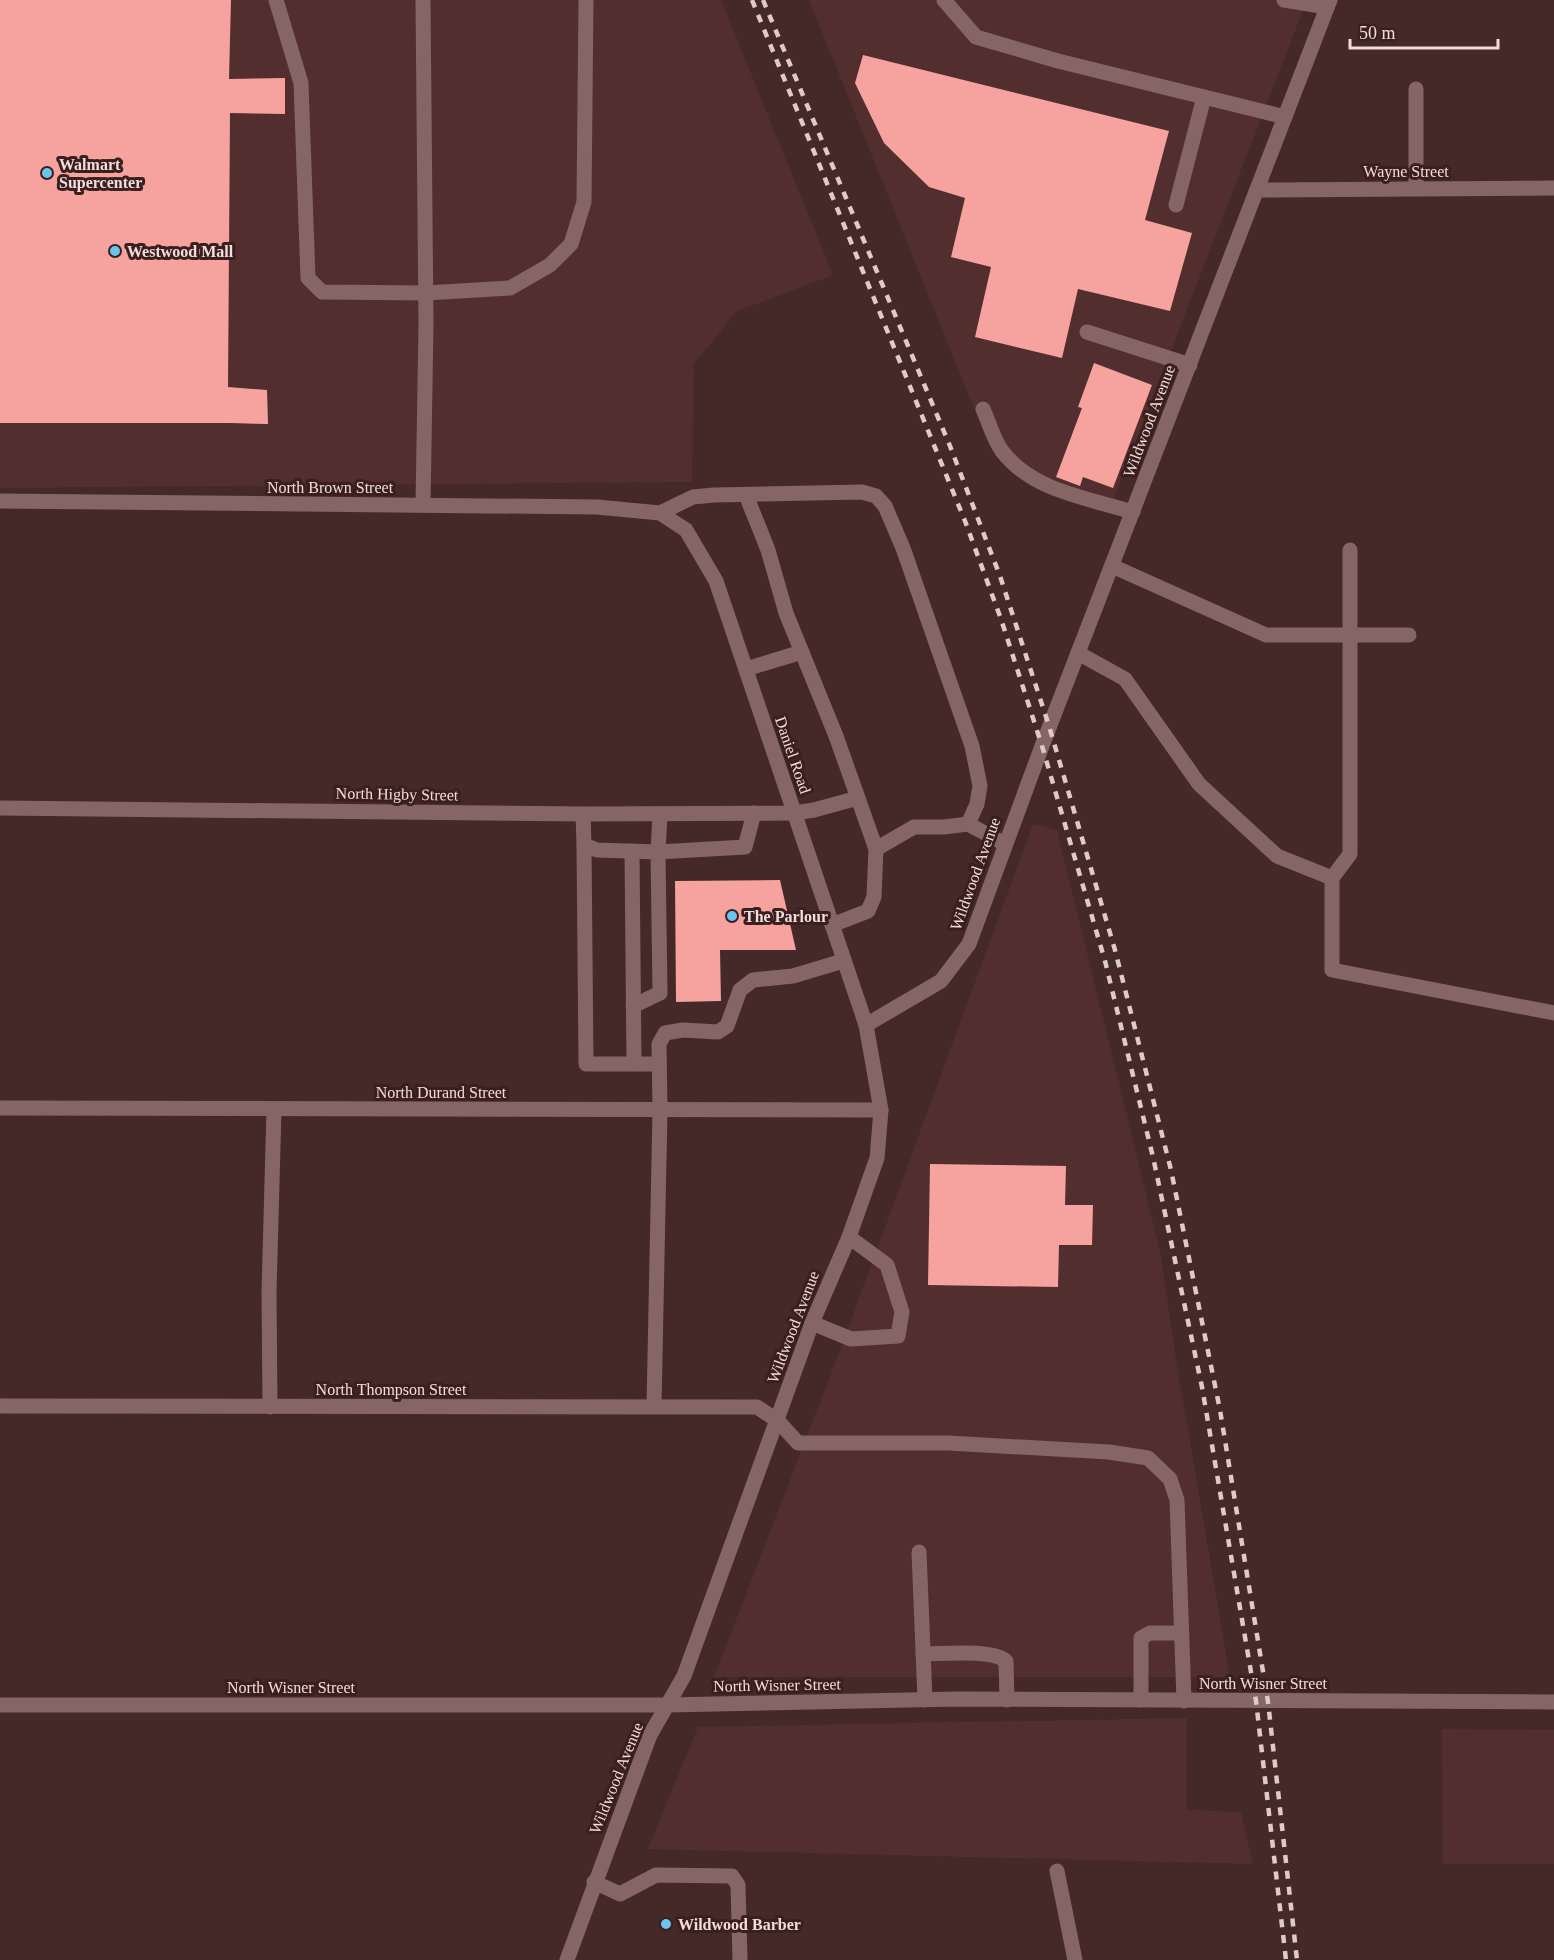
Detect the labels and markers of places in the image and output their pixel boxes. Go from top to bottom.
place label: Walmart Supercenter [59,156,142,192]
marker: Walmart Supercenter [40,166,54,180]
place label: Westwood Mall [127,243,234,260]
marker: Westwood Mall [108,244,122,258]
place label: The Parlour [744,908,828,925]
marker: The Parlour [725,909,739,923]
place label: Wildwood Barber [678,1916,801,1933]
marker: Wildwood Barber [659,1917,673,1931]

